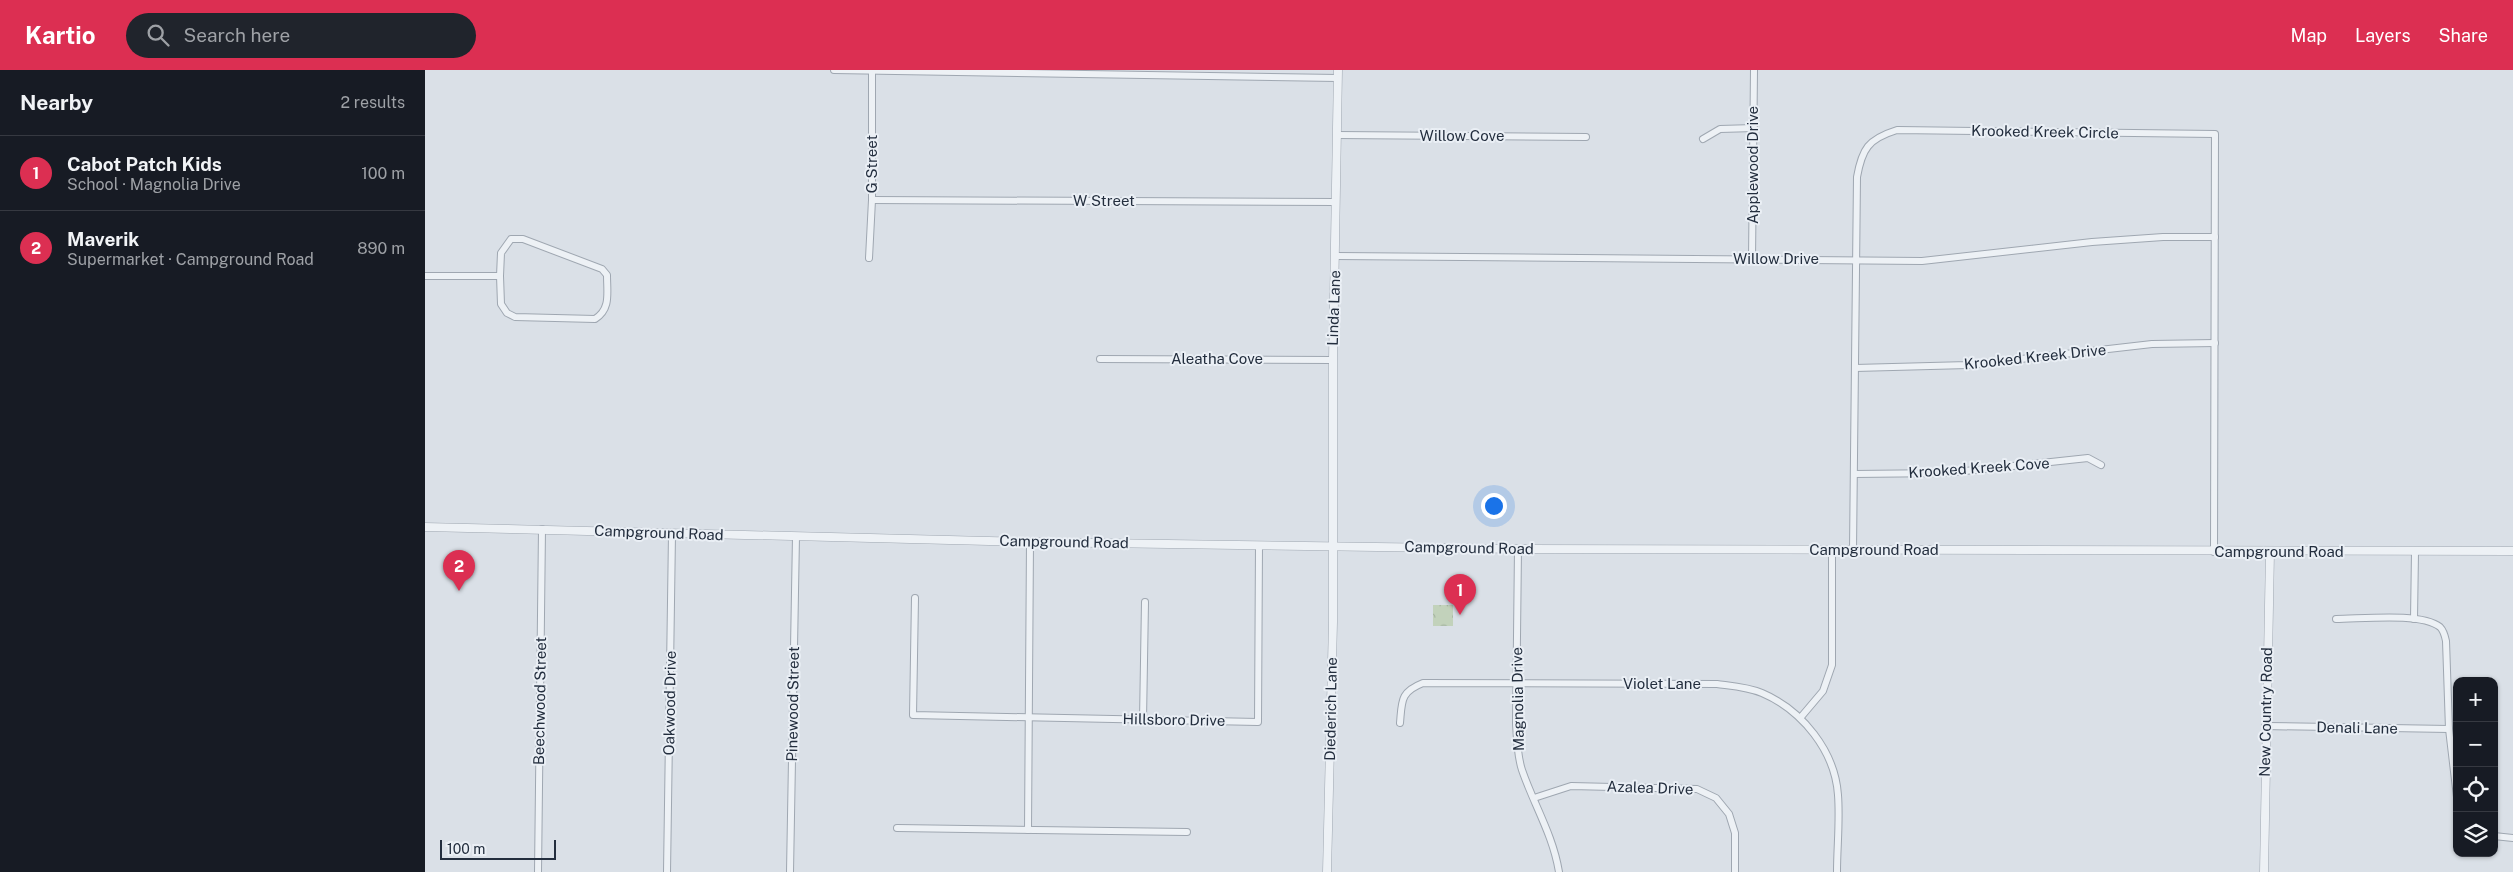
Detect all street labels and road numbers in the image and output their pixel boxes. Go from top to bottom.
street label: Applewood Drive [1744,106,1761,224]
street label: Krooked Kreek Circle [1971,122,2119,141]
street label: Willow Cove [1420,127,1504,144]
street label: G Street [863,135,880,193]
street label: W Street [1073,192,1135,209]
street label: Willow Drive [1733,250,1819,267]
street label: Linda Lane [1324,270,1343,346]
street label: Krooked Kreek Drive [1963,341,2107,372]
street label: Aleatha Cove [1171,350,1263,367]
street label: Krooked Kreek Cove [1908,454,2050,481]
street label: Campground Road [594,522,724,543]
street label: Campground Road [999,532,1129,551]
street label: Campground Road [1404,538,1534,557]
street label: Campground Road [1809,541,1939,558]
street label: Campground Road [2214,543,2344,560]
street label: Beechwood Street [530,636,549,765]
street label: Pinewood Street [783,646,802,762]
street label: Magnolia Drive [1508,647,1527,751]
street label: New Country Road [2256,647,2275,777]
street label: Oakwood Drive [660,650,679,756]
street label: Diederich Lane [1321,657,1340,761]
street label: Violet Lane [1623,675,1701,692]
street label: Hillsboro Drive [1123,710,1225,729]
street label: Denali Lane [2316,718,2398,737]
street label: Azalea Drive [1606,777,1694,798]

